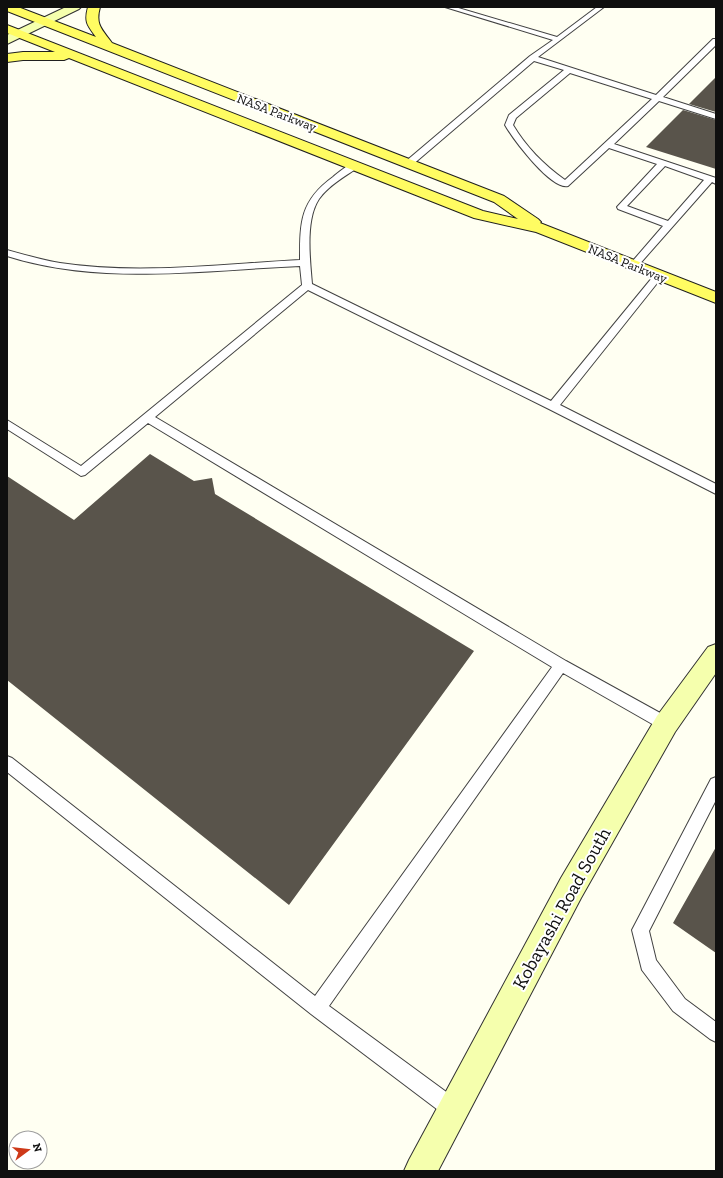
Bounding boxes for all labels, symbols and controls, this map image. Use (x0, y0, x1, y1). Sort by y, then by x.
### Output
street label: NASA Parkway (235, 90, 319, 135)
street label: NASA Parkway (586, 241, 670, 286)
street label: Kobayashi Road South (507, 823, 616, 993)
north arrow (8, 1130, 48, 1170)
text: N (30, 1142, 45, 1154)

